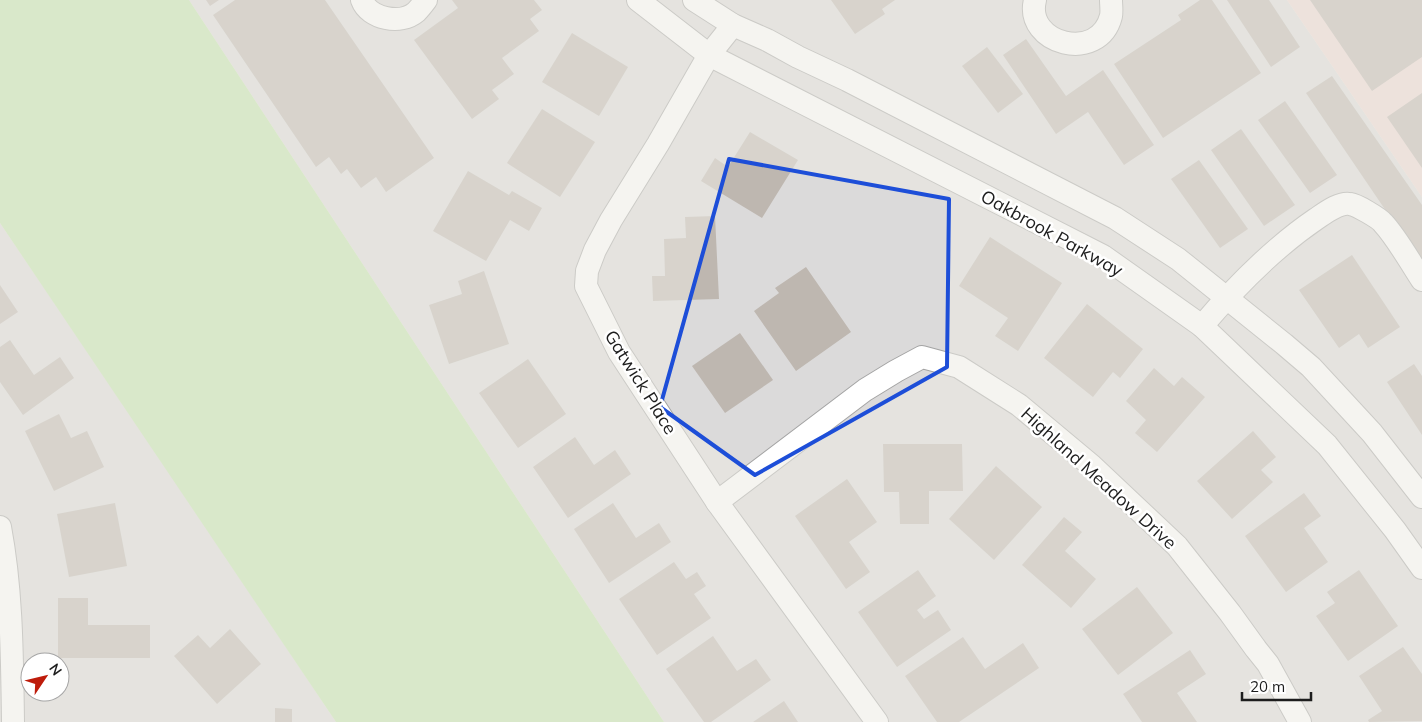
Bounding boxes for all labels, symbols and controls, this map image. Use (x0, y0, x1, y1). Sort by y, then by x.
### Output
street label: Oakbrook Parkway (977, 184, 1128, 282)
street label: Gatwick Place (600, 326, 682, 438)
street label: Highland Meadow Drive (1016, 402, 1182, 554)
north arrow (20, 652, 70, 702)
text: N (45, 660, 66, 679)
scale bar (1242, 670, 1311, 702)
text: 20 m (1250, 677, 1285, 696)

